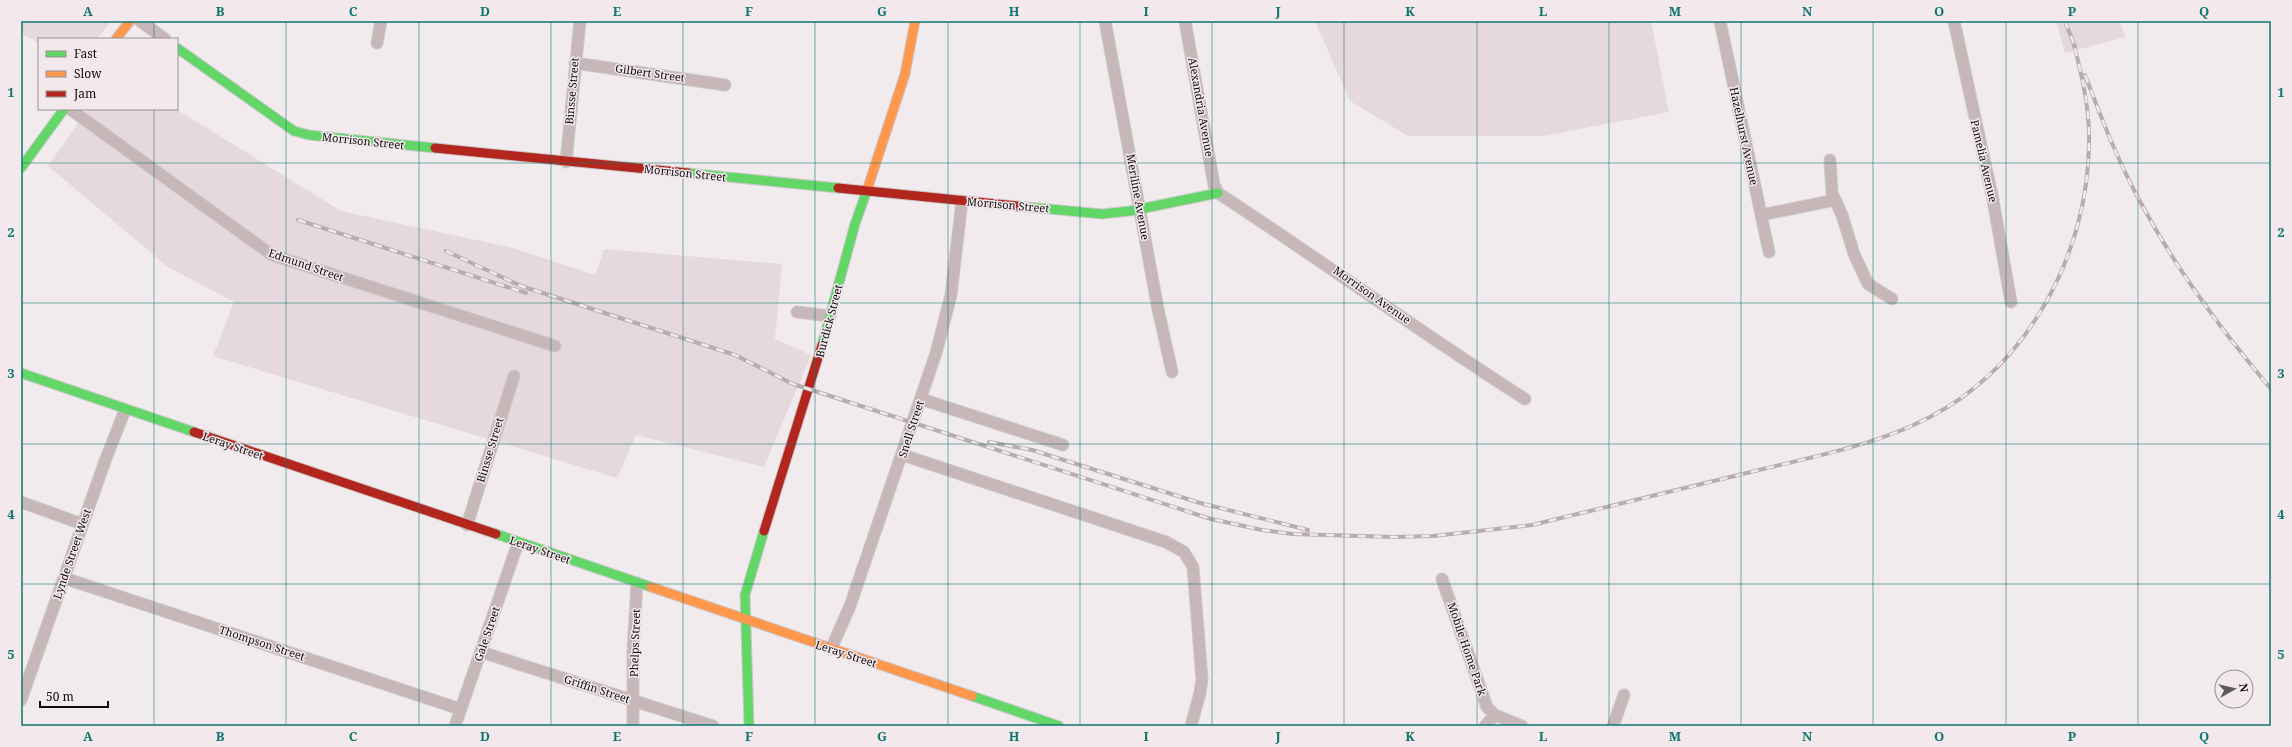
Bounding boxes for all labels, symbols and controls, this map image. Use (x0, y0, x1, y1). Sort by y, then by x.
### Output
text: A (83, 2, 93, 20)
text: B (216, 2, 225, 20)
text: C (349, 2, 358, 20)
text: D (480, 2, 490, 20)
text: E (613, 2, 622, 20)
text: F (745, 2, 753, 20)
text: G (877, 2, 887, 20)
text: H (1009, 2, 1020, 20)
text: I (1143, 2, 1149, 20)
text: J (1274, 2, 1281, 20)
text: K (1405, 2, 1415, 20)
text: L (1539, 2, 1548, 20)
text: M (1669, 2, 1682, 20)
text: N (1802, 2, 1813, 20)
text: O (1934, 2, 1944, 20)
text: P (2068, 2, 2077, 20)
text: Q (2199, 2, 2209, 20)
legend (38, 38, 178, 110)
text: Fast (74, 45, 97, 62)
street label: Alexandria Avenue (1185, 56, 1218, 158)
street label: Binsse Street (561, 57, 582, 125)
street label: Gilbert Street (614, 60, 686, 85)
text: Slow (74, 65, 102, 82)
text: 1 (7, 83, 15, 101)
text: 1 (2277, 83, 2285, 101)
text: Jam (73, 85, 96, 102)
street label: Hazelhurst Avenue (1727, 85, 1762, 186)
street label: Pamelia Avenue (1968, 118, 2001, 204)
street label: Morrison Street (321, 129, 405, 152)
street label: Meriline Avenue (1124, 153, 1153, 241)
street label: Morrison Street (643, 161, 727, 184)
street label: Morrison Street (966, 193, 1050, 216)
text: 2 (7, 223, 15, 241)
text: 2 (2277, 223, 2285, 241)
street label: Edmund Street (267, 245, 346, 284)
street label: Morrison Avenue (1331, 262, 1414, 327)
street label: Burdick Street (812, 283, 846, 359)
text: 3 (7, 364, 15, 382)
text: 3 (2277, 364, 2285, 382)
street label: Snell Street (894, 398, 927, 459)
street label: Binsse Street (473, 415, 507, 484)
street label: Leray Street (201, 428, 266, 463)
text: 4 (7, 505, 15, 523)
text: 4 (2277, 505, 2285, 523)
street label: Lynde Street West (49, 507, 94, 601)
street label: Leray Street (508, 532, 573, 567)
street label: Mobile Home Park (1444, 600, 1491, 698)
street label: Gale Street (470, 604, 503, 663)
street label: Phelps Street (626, 609, 643, 677)
street label: Thompson Street (217, 622, 307, 663)
street label: Leray Street (814, 637, 879, 670)
text: 5 (7, 645, 15, 663)
text: 5 (2277, 645, 2285, 663)
north arrow (2214, 669, 2254, 709)
street label: Griffin Street (562, 671, 632, 706)
text: N (2236, 682, 2252, 693)
scale bar (40, 683, 108, 709)
text: 50 m (46, 688, 74, 705)
text: A (83, 727, 93, 745)
text: B (216, 727, 225, 745)
text: C (349, 727, 358, 745)
text: D (480, 727, 490, 745)
text: E (613, 727, 622, 745)
text: F (745, 727, 753, 745)
text: G (877, 727, 887, 745)
text: H (1009, 727, 1020, 745)
text: I (1143, 727, 1149, 745)
text: J (1274, 727, 1281, 745)
text: K (1405, 727, 1415, 745)
text: L (1539, 727, 1548, 745)
text: M (1669, 727, 1682, 745)
text: N (1802, 727, 1813, 745)
text: O (1934, 727, 1944, 745)
text: P (2068, 727, 2077, 745)
text: Q (2199, 727, 2209, 745)

